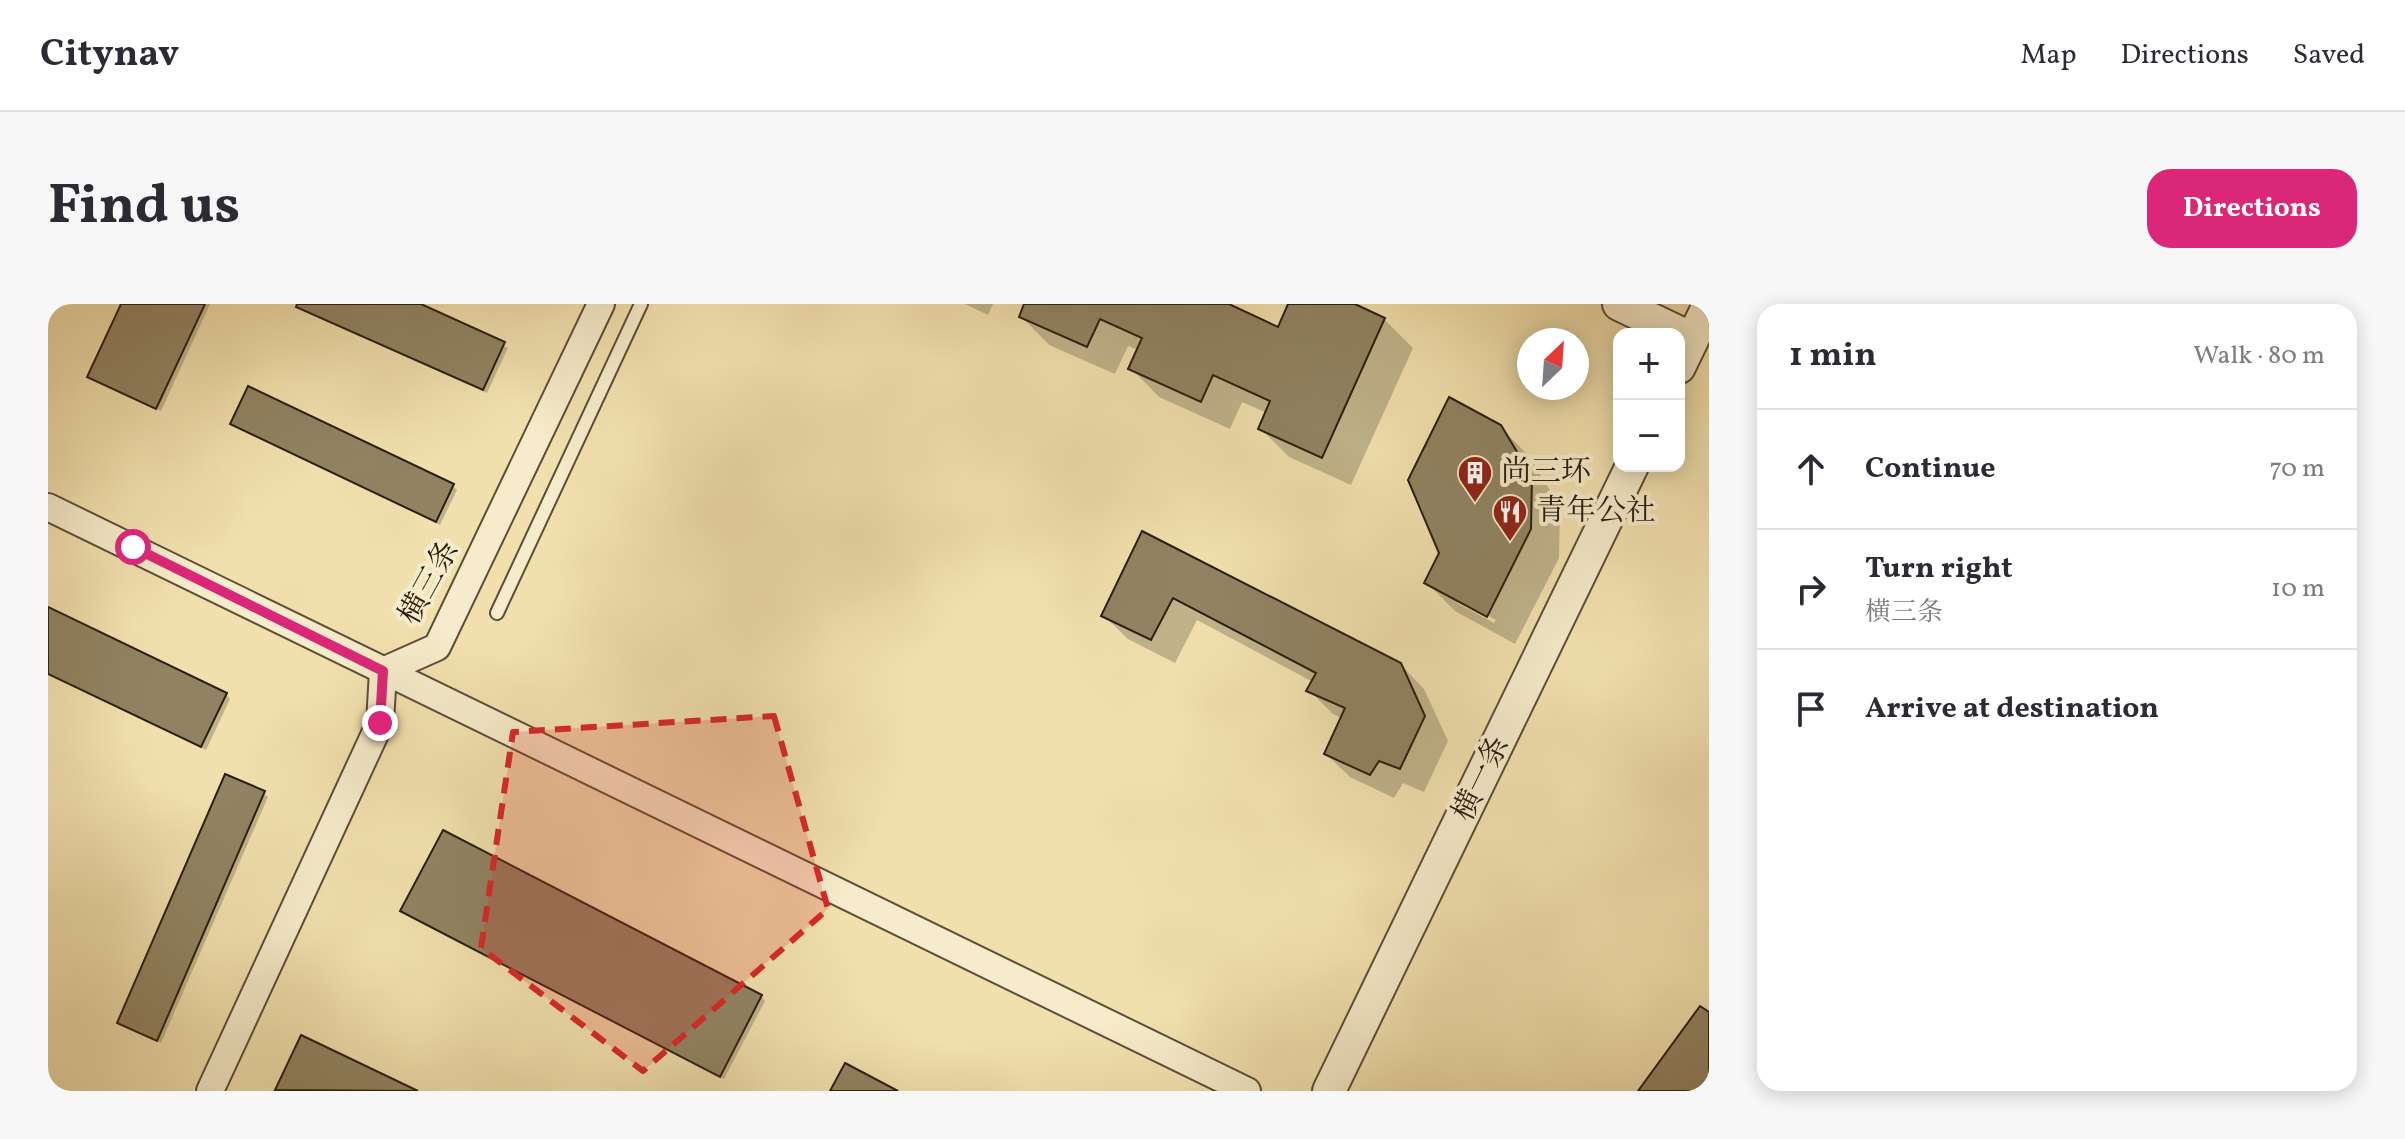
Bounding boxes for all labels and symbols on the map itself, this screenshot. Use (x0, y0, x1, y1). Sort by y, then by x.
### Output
north arrow (1517, 328, 1589, 400)
place label: 尚三环 (1501, 452, 1591, 494)
building icon: 尚三环 (1456, 454, 1494, 504)
place label: 青年公社 (1536, 491, 1656, 533)
restaurant icon: 青年公社 (1491, 493, 1529, 543)
route start (115, 529, 151, 565)
street label: 横三条 (390, 533, 470, 633)
route end (362, 705, 398, 741)
street label: 横一条 (1443, 729, 1521, 829)

